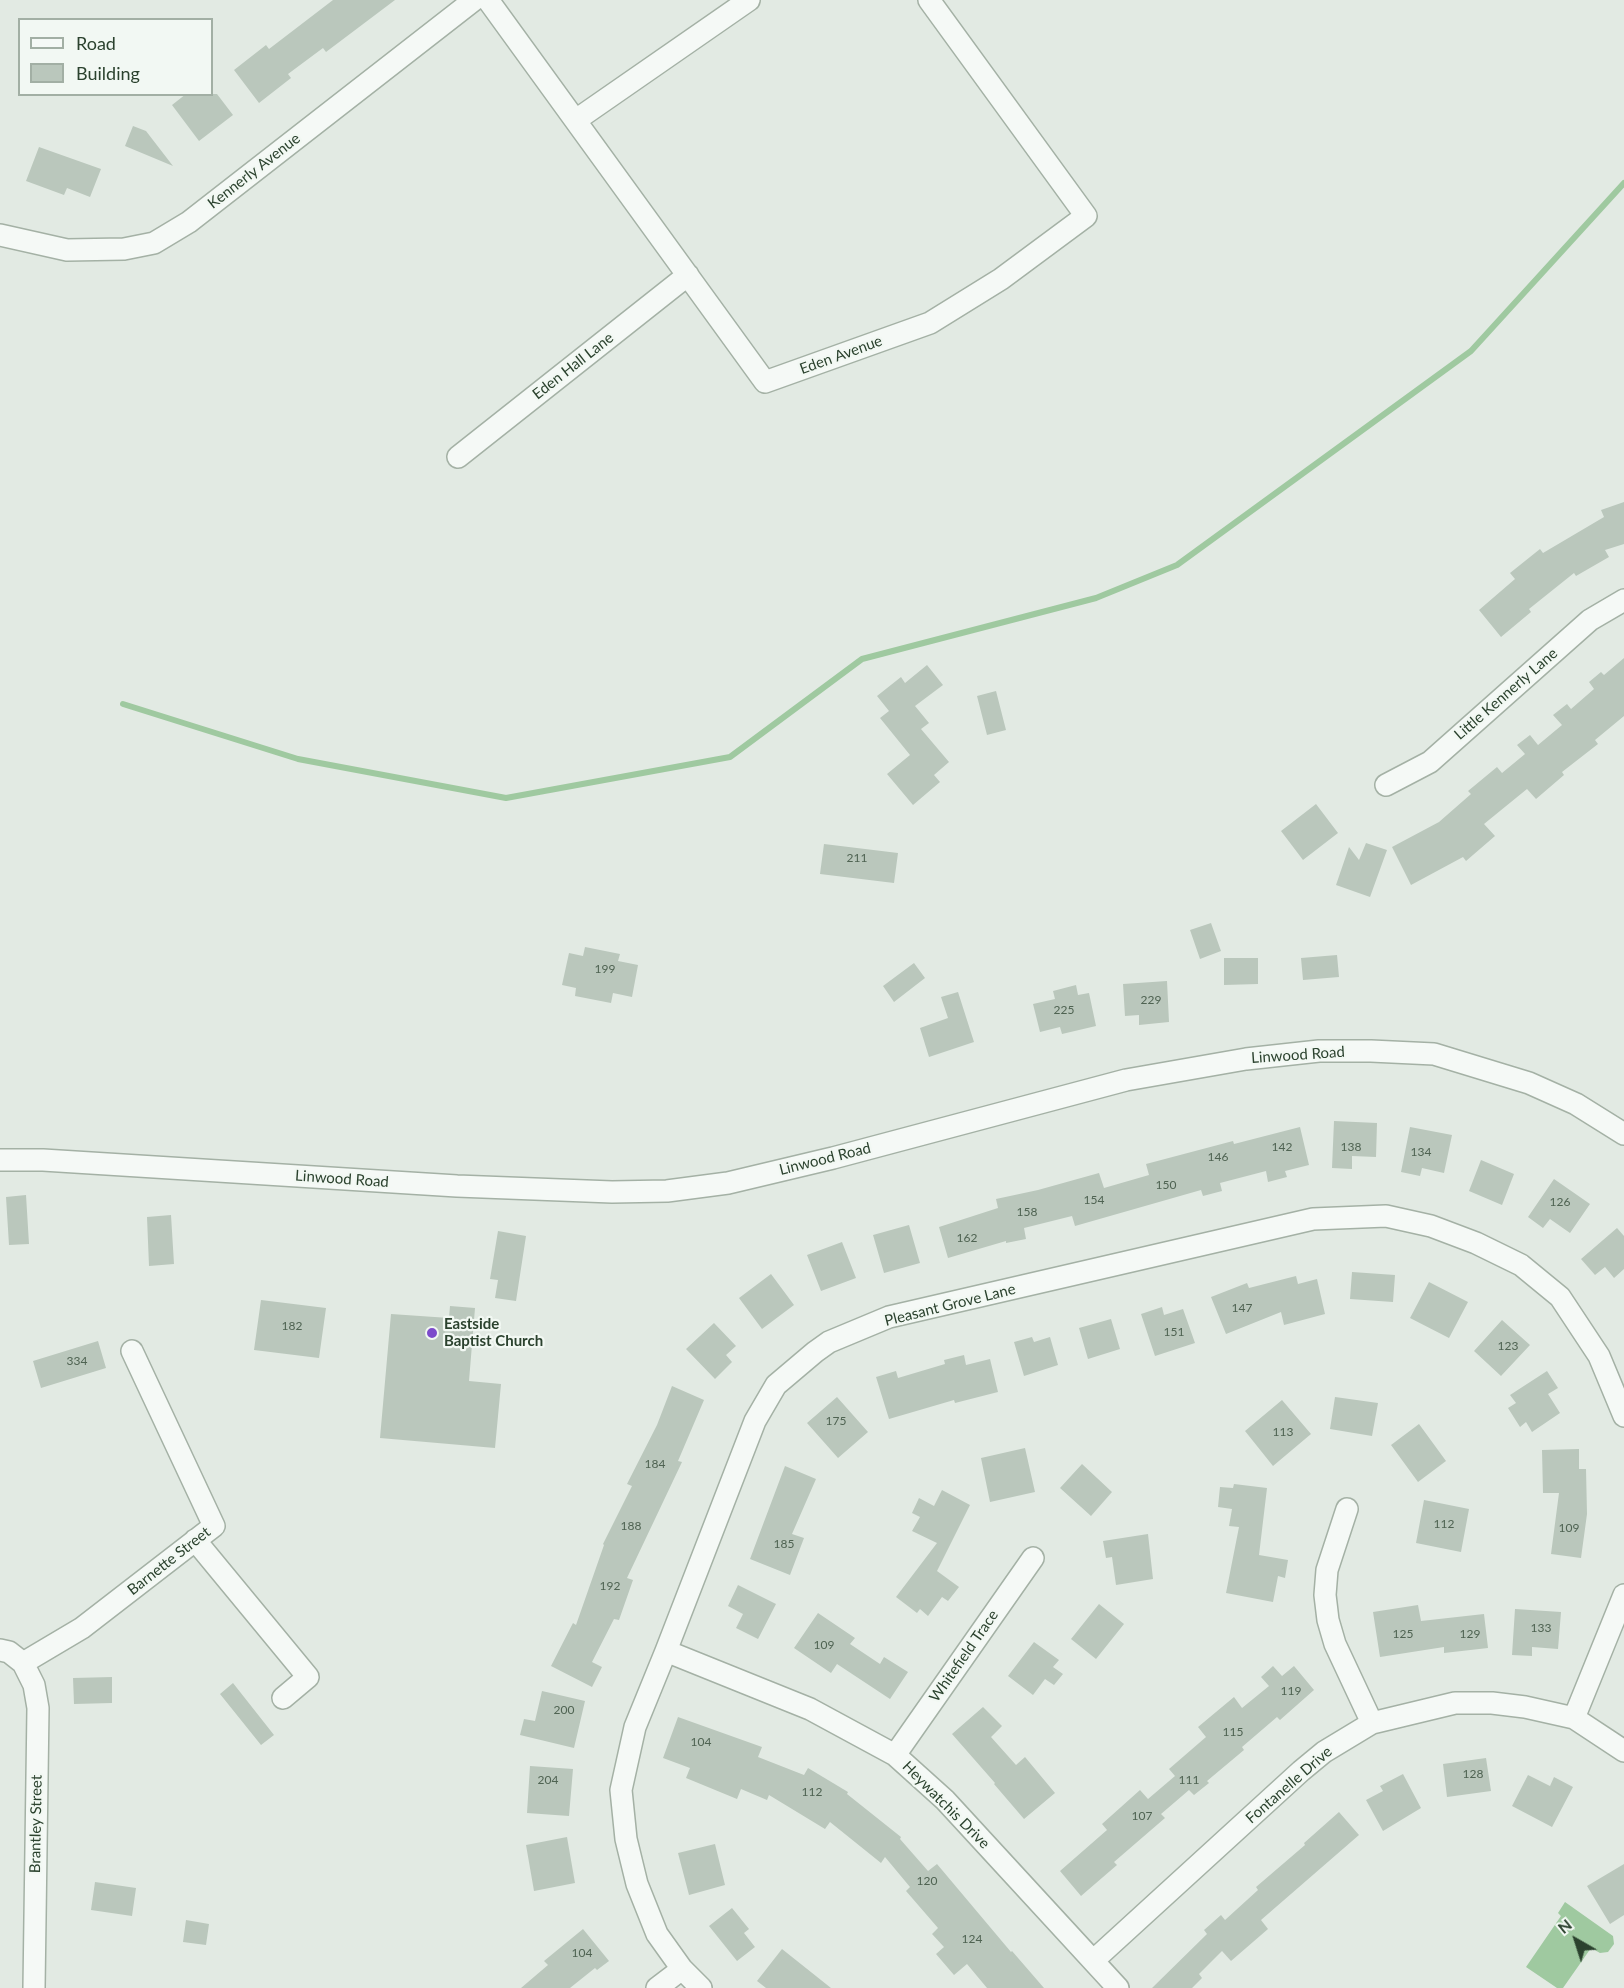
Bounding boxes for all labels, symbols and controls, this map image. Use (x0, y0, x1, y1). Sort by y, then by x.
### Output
legend (18, 18, 213, 96)
text: Road (76, 32, 116, 54)
text: Building (76, 62, 140, 84)
street label: Kennerly Avenue (204, 129, 304, 213)
street label: Eden Hall Lane (529, 329, 617, 403)
street label: Eden Avenue (797, 332, 885, 378)
street label: Little Kennerly Lane (1451, 644, 1561, 744)
house number: 211 (847, 851, 867, 865)
house number: 199 (595, 962, 615, 976)
house number: 229 (1141, 993, 1161, 1007)
house number: 225 (1054, 1003, 1074, 1017)
street label: Linwood Road (1251, 1043, 1345, 1067)
street label: Linwood Road (777, 1139, 873, 1179)
house number: 142 (1272, 1140, 1292, 1154)
house number: 138 (1341, 1140, 1361, 1154)
house number: 134 (1411, 1145, 1431, 1159)
house number: 146 (1208, 1150, 1228, 1164)
street label: Linwood Road (295, 1167, 389, 1191)
house number: 150 (1156, 1178, 1176, 1192)
house number: 154 (1084, 1193, 1104, 1207)
house number: 126 (1550, 1195, 1570, 1209)
house number: 158 (1017, 1205, 1037, 1219)
house number: 162 (957, 1231, 977, 1245)
street label: Pleasant Grove Lane (883, 1280, 1017, 1330)
house number: 147 (1232, 1301, 1252, 1315)
place label: Eastside Baptist Church (444, 1315, 543, 1350)
house number: 182 (282, 1319, 302, 1333)
house number: 151 (1164, 1325, 1184, 1339)
marker: Eastside Baptist Church (425, 1326, 439, 1340)
house number: 123 (1498, 1339, 1518, 1353)
house number: 334 (67, 1354, 87, 1368)
house number: 175 (826, 1414, 846, 1428)
house number: 113 (1273, 1425, 1293, 1439)
house number: 184 (645, 1457, 665, 1471)
house number: 112 (1434, 1517, 1454, 1531)
house number: 188 (621, 1519, 641, 1533)
house number: 109 (1559, 1521, 1579, 1535)
street label: Barnette Street (124, 1523, 214, 1599)
house number: 185 (774, 1537, 794, 1551)
house number: 192 (600, 1579, 620, 1593)
street label: Whitefield Trace (926, 1607, 1002, 1705)
house number: 133 (1531, 1621, 1551, 1635)
house number: 125 (1393, 1627, 1413, 1641)
house number: 129 (1460, 1627, 1480, 1641)
house number: 109 (814, 1638, 834, 1652)
house number: 119 (1281, 1684, 1301, 1698)
house number: 200 (554, 1703, 574, 1717)
house number: 115 (1223, 1725, 1243, 1739)
house number: 104 (691, 1735, 711, 1749)
street label: Fontanelle Drive (1242, 1743, 1336, 1827)
street label: Heywatchis Drive (899, 1758, 993, 1852)
house number: 128 (1463, 1767, 1483, 1781)
house number: 204 (538, 1773, 558, 1787)
house number: 111 (1179, 1773, 1199, 1787)
street label: Brantley Street (26, 1775, 46, 1873)
house number: 112 (802, 1785, 822, 1799)
house number: 107 (1132, 1809, 1152, 1823)
house number: 120 (917, 1874, 937, 1888)
north arrow (1546, 1910, 1606, 1970)
text: N (1554, 1914, 1575, 1937)
house number: 124 (962, 1932, 982, 1946)
house number: 104 (572, 1946, 592, 1960)

